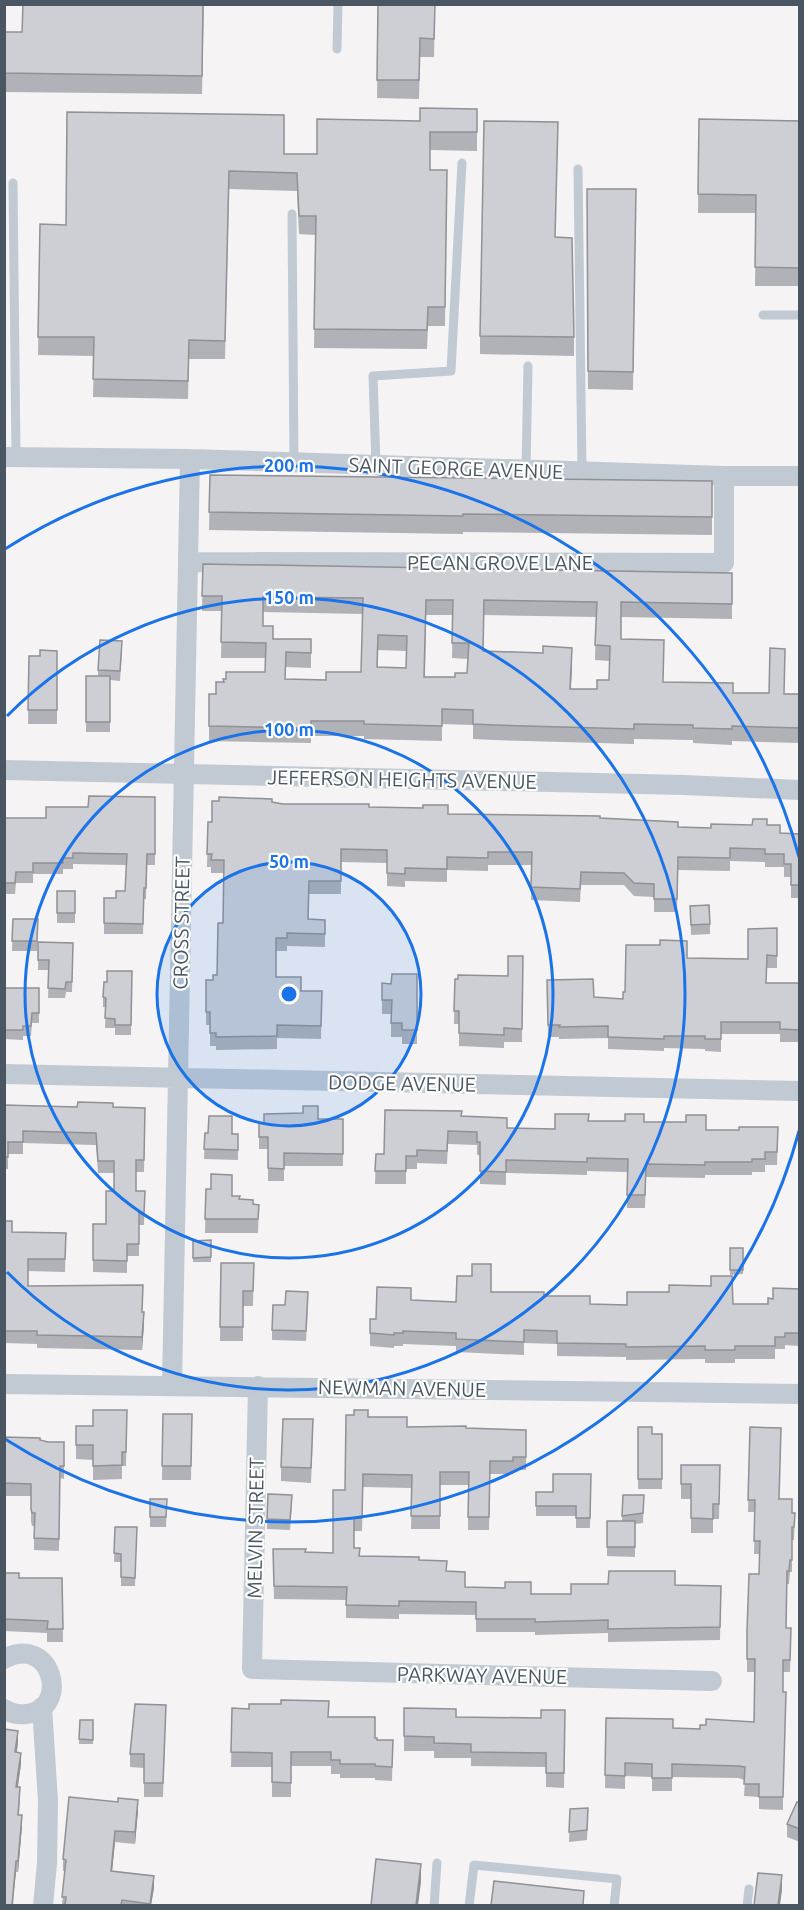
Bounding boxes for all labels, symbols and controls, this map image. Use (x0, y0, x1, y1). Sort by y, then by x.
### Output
street label: SAINT GEORGE AVENUE (348, 453, 564, 483)
text: 200 m (264, 455, 314, 475)
street label: PECAN GROVE LANE (407, 551, 593, 574)
text: 150 m (264, 587, 314, 607)
text: 100 m (264, 719, 314, 739)
street label: JEFFERSON HEIGHTS AVENUE (267, 765, 537, 793)
text: 50 m (269, 851, 309, 871)
street label: CROSS STREET (168, 856, 194, 990)
centre of rings (279, 984, 299, 1004)
street label: DODGE AVENUE (328, 1070, 476, 1096)
street label: NEWMAN AVENUE (318, 1375, 486, 1401)
street label: MELVIN STREET (242, 1457, 268, 1599)
street label: PARKWAY AVENUE (397, 1662, 567, 1688)

